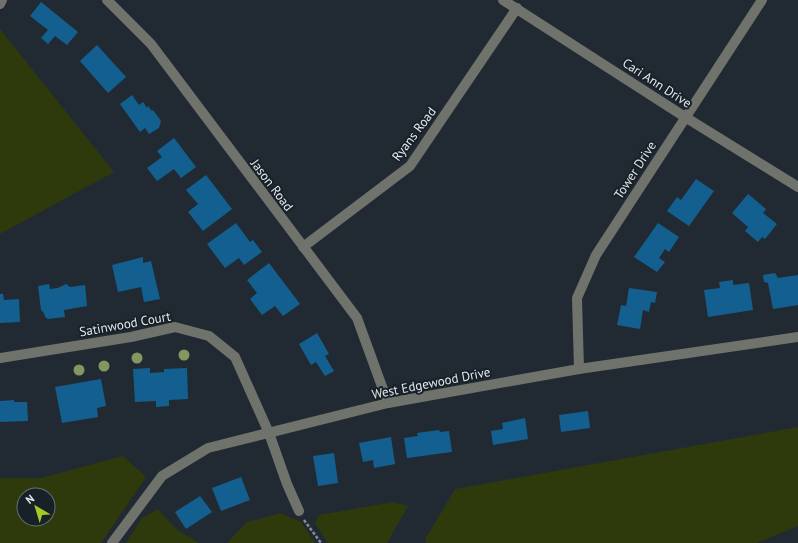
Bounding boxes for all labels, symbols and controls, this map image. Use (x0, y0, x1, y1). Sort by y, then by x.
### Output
street label: Cari Ann Drive (619, 54, 695, 112)
street label: Ryans Road (388, 104, 440, 164)
street label: Tower Drive (610, 138, 660, 202)
street label: Jason Road (246, 155, 297, 214)
street label: Satinwood Court (78, 308, 173, 340)
street label: West Edgewood Drive (370, 363, 492, 403)
north arrow (16, 487, 56, 527)
text: N (23, 491, 37, 507)

